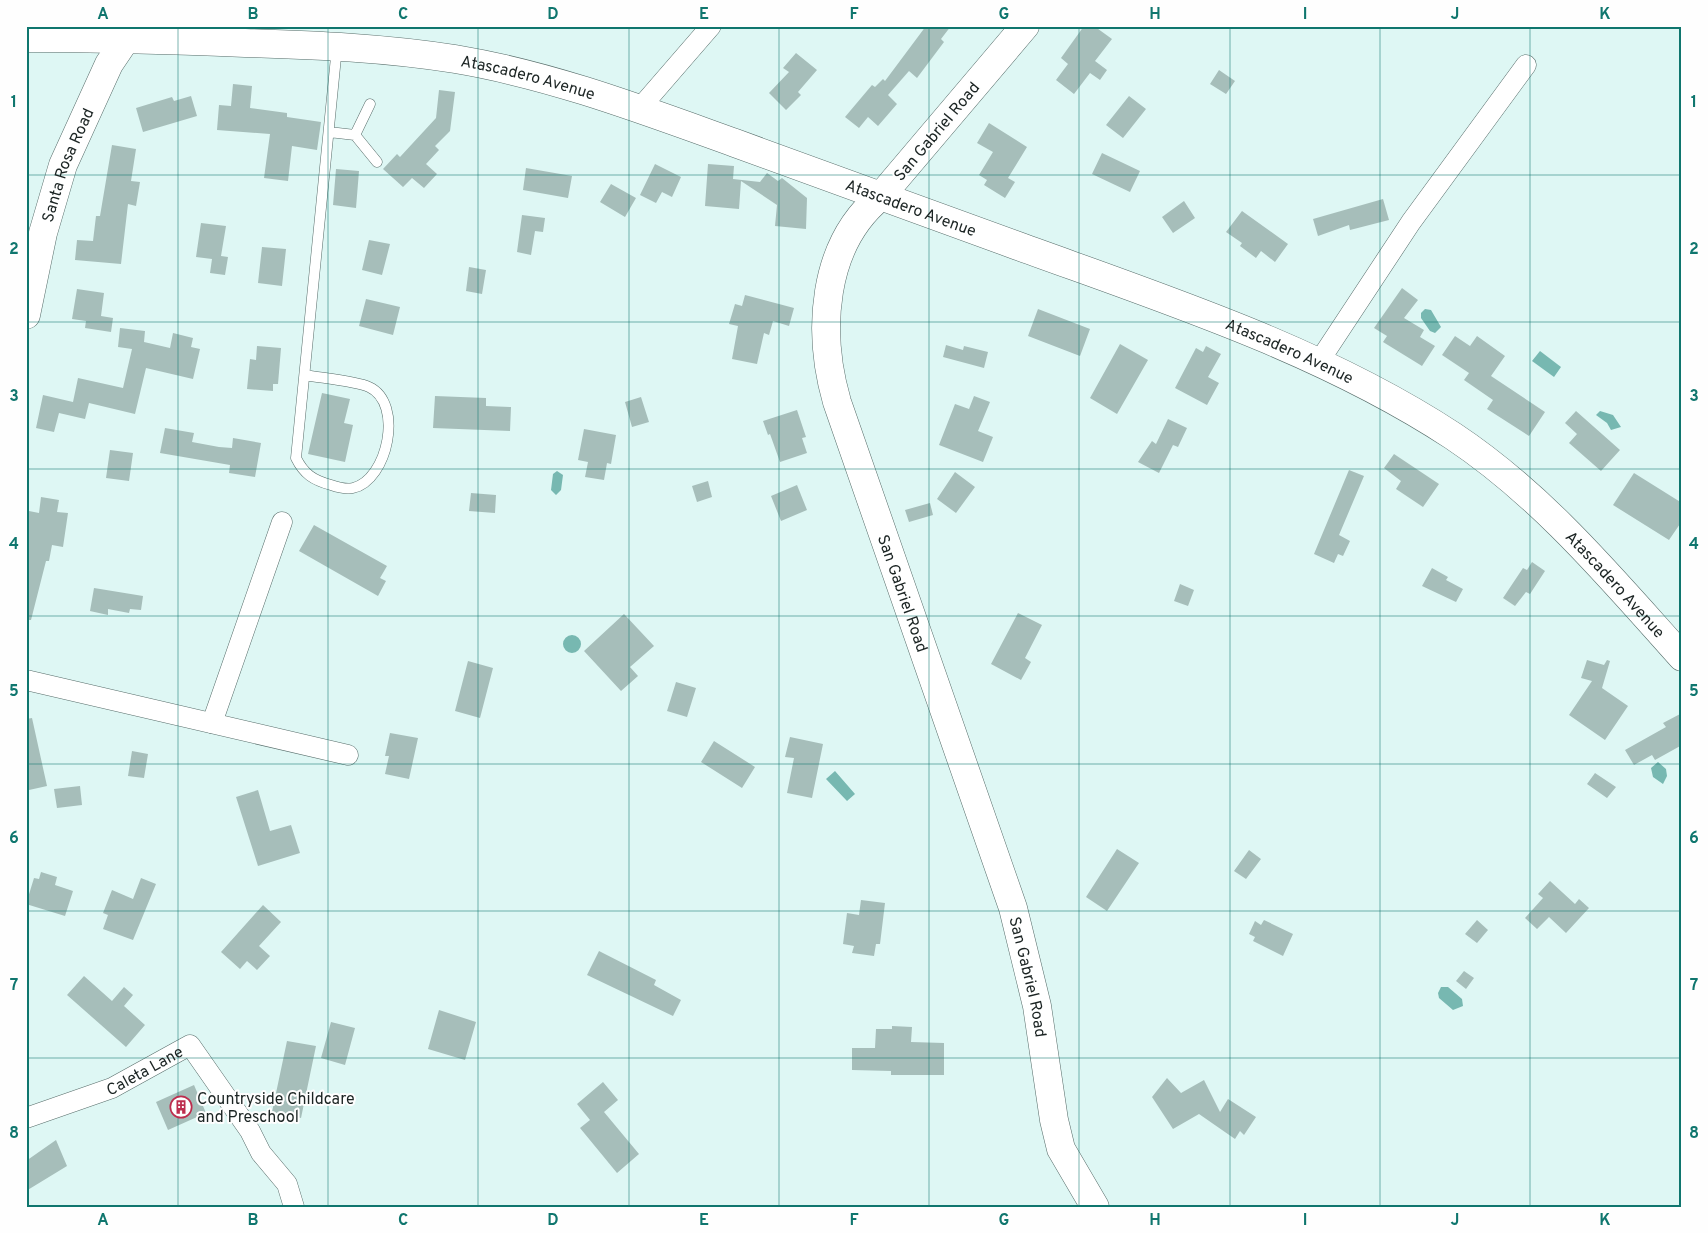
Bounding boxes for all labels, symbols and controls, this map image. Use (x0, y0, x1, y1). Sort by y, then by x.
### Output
text: A (97, 5, 109, 25)
text: B (247, 5, 259, 25)
text: C (398, 5, 408, 25)
text: D (547, 5, 559, 25)
text: E (699, 5, 709, 25)
text: F (849, 5, 859, 25)
text: G (999, 5, 1009, 25)
text: H (1149, 5, 1161, 25)
text: I (1303, 5, 1307, 25)
text: J (1451, 5, 1459, 25)
text: K (1599, 5, 1611, 25)
street label: Atascadero Avenue (459, 52, 597, 106)
street label: San Gabriel Road (890, 79, 985, 186)
text: 1 (11, 93, 17, 113)
text: 1 (1691, 93, 1697, 113)
street label: Santa Rosa Road (39, 106, 100, 225)
street label: Atascadero Avenue (842, 176, 979, 242)
text: 2 (9, 240, 19, 260)
text: 2 (1689, 240, 1699, 260)
street label: Atascadero Avenue (1222, 315, 1356, 389)
text: 3 (9, 387, 19, 407)
text: 3 (1689, 387, 1699, 407)
street label: Atascadero Avenue (1560, 528, 1668, 643)
street label: San Gabriel Road (872, 532, 931, 655)
text: 4 (9, 535, 19, 555)
text: 4 (1689, 535, 1699, 555)
text: 5 (9, 682, 19, 702)
text: 5 (1689, 682, 1699, 702)
text: 6 (9, 829, 19, 849)
text: 6 (1689, 829, 1699, 849)
street label: San Gabriel Road (1003, 915, 1050, 1039)
text: 7 (10, 976, 18, 996)
text: 7 (1690, 976, 1698, 996)
street label: Caleta Lane (104, 1043, 187, 1101)
place label: Countryside Childcare and Preschool (197, 1090, 355, 1128)
building icon: Countryside Childcare and Preschool (169, 1095, 193, 1119)
text: 8 (9, 1124, 19, 1144)
text: 8 (1689, 1124, 1699, 1144)
text: A (97, 1211, 109, 1231)
text: B (247, 1211, 259, 1231)
text: C (398, 1211, 408, 1231)
text: D (547, 1211, 559, 1231)
text: E (699, 1211, 709, 1231)
text: F (849, 1211, 859, 1231)
text: G (999, 1211, 1009, 1231)
text: H (1149, 1211, 1161, 1231)
text: I (1303, 1211, 1307, 1231)
text: J (1451, 1211, 1459, 1231)
text: K (1599, 1211, 1611, 1231)

